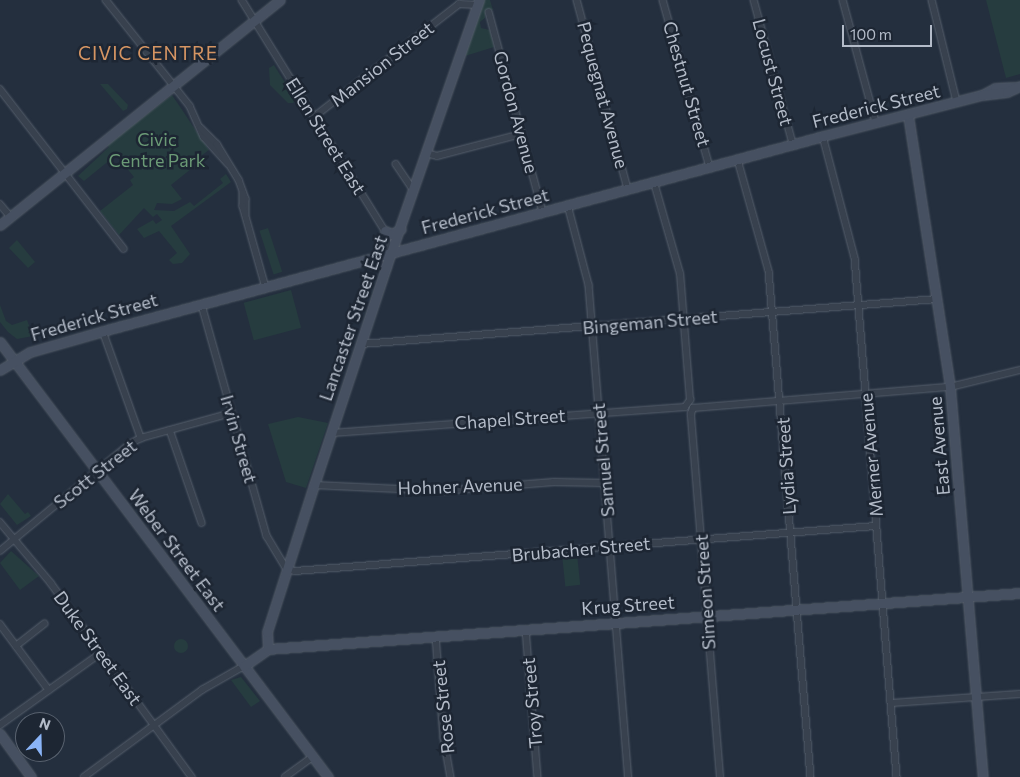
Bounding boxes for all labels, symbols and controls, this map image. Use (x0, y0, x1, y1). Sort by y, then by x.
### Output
scale bar (845, 15, 935, 47)
street label: Locust Street (748, 16, 798, 128)
street label: Mansion Street (326, 17, 438, 111)
street label: Pequegnat Avenue (573, 19, 633, 171)
street label: Chestnut Street (659, 19, 715, 149)
text: 100 m (850, 25, 892, 43)
district label: CIVIC CENTRE (76, 42, 220, 64)
street label: Gordon Avenue (489, 48, 543, 176)
street label: Ellen Street East (282, 74, 370, 198)
street label: Frederick Street (810, 80, 942, 132)
park label: Civic Centre Park (109, 129, 205, 172)
street label: Frederick Street (419, 184, 551, 238)
street label: Lancaster Street East (314, 232, 392, 404)
street label: Frederick Street (28, 289, 160, 345)
street label: Bingeman Street (582, 305, 718, 339)
street label: Irvin Street (216, 392, 262, 486)
street label: Merner Avenue (855, 392, 887, 518)
street label: East Avenue (924, 396, 954, 496)
street label: Samuel Street (587, 402, 619, 518)
street label: Chapel Street (454, 404, 566, 434)
street label: Lydia Street (772, 417, 800, 515)
street label: Scott Street (49, 435, 141, 513)
street label: Hohner Avenue (397, 473, 523, 499)
street label: Weber Street East (124, 485, 230, 615)
street label: Brubacher Street (511, 532, 651, 566)
street label: Simeon Street (690, 533, 720, 651)
street label: Duke Street East (49, 587, 147, 709)
street label: Krug Street (581, 591, 675, 619)
street label: Troy Street (517, 657, 547, 749)
street label: Rose Street (427, 659, 459, 755)
north arrow (15, 712, 65, 762)
text: N (37, 714, 53, 733)

